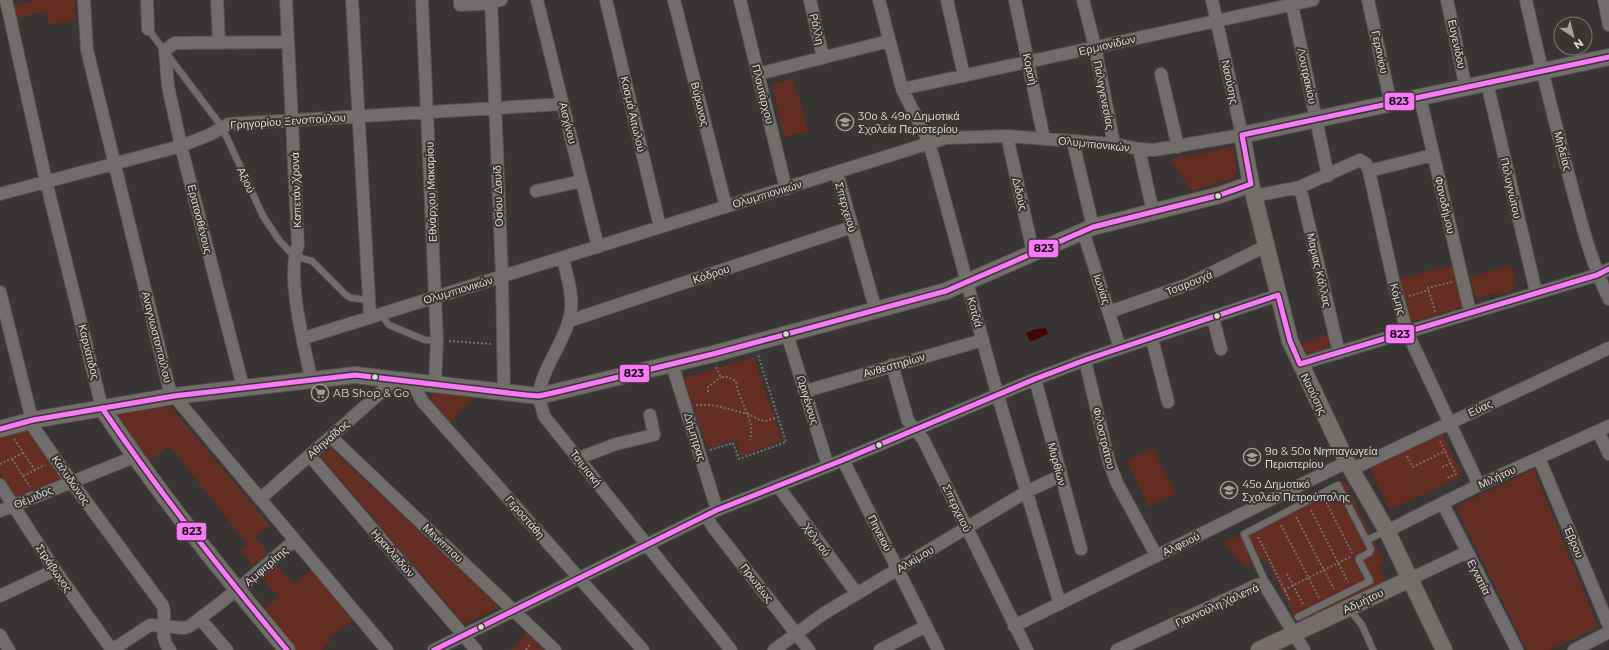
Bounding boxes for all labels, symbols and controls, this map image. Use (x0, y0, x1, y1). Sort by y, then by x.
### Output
street label: Ράλλη (807, 12, 827, 46)
north arrow (1553, 16, 1593, 56)
street label: Ευγενίδου (1445, 18, 1469, 70)
street label: Γερανίου (1369, 29, 1391, 75)
street label: Ερμιονίδων (1077, 32, 1137, 58)
text: N (1571, 36, 1586, 52)
street label: Λουτρακίου (1294, 47, 1320, 105)
street label: Κοραή (1020, 52, 1040, 86)
street label: Παλιγγενεσίας (1090, 59, 1118, 131)
street label: Ναούσης (1219, 59, 1241, 105)
street label: Πλουτάρχου (749, 63, 777, 125)
street label: Κοσμά Αιτωλού (617, 75, 649, 153)
street label: Βύρωνος (688, 80, 712, 128)
line badge: 823 (1384, 92, 1415, 111)
text: 823 (1389, 94, 1410, 108)
street label: Αισχίνου (556, 101, 580, 145)
place label: 30ο & 49ο Δημοτικά Σχολεία Περιστερίου (858, 109, 960, 136)
street label: Γρηγορίου Ξενοπούλου (230, 110, 346, 132)
school or university icon: 30ο & 49ο Δημοτικά Σχολεία Περιστερίου (835, 112, 855, 132)
street label: Μηδείας (1551, 130, 1575, 172)
street label: Ολυμπιονικών (1058, 133, 1131, 155)
street label: Εθνάρχου Μακαρίου (422, 142, 440, 242)
street label: Καπετάν Χρονά (288, 151, 304, 228)
street label: Πολυγνώτου (1497, 156, 1525, 220)
street label: Αξιού (234, 165, 258, 195)
street label: Οσίου Δαυίδ (490, 165, 506, 227)
street label: Φανοδήμου (1432, 175, 1458, 235)
street label: Διδούς (1009, 176, 1031, 212)
street label: Ολυμπιονικών (731, 177, 804, 211)
street label: Σπερχειού (832, 180, 860, 234)
street label: Ερατοσθένους (185, 183, 215, 255)
unlabelled marker (1213, 191, 1223, 201)
street label: Μαριας Κάλλας (1304, 231, 1334, 309)
line badge: 823 (1028, 239, 1059, 258)
text: 823 (1034, 241, 1055, 255)
street label: Κόδρου (691, 261, 731, 287)
street label: Τσαρουχά (1164, 267, 1215, 299)
street label: Ιωνίας (1091, 272, 1113, 306)
street label: Ολυμπιονικών (422, 273, 495, 307)
street label: Κόμης (1387, 282, 1409, 316)
street label: Αναγνωστοπούλου (139, 290, 175, 384)
street label: Κοτζιά (964, 295, 986, 329)
unlabelled marker (1212, 311, 1222, 321)
street label: Καρυάτιδος (75, 323, 103, 381)
line badge: 823 (1385, 324, 1415, 344)
text: 823 (1390, 327, 1411, 341)
unlabelled marker (781, 329, 791, 339)
street label: Ανθεστηρίων (861, 349, 927, 381)
line badge: 823 (619, 364, 650, 383)
text: 823 (624, 366, 645, 380)
street label: Ναούσης (1298, 371, 1330, 417)
unlabelled marker (370, 372, 380, 382)
street label: Ωριγένους (794, 373, 822, 427)
supermarket icon: AB Shop & Go (310, 383, 330, 403)
place label: AB Shop & Go (333, 386, 409, 400)
street label: Εύας (1466, 396, 1494, 420)
street label: Φιλοστράτου (1090, 406, 1118, 470)
street label: Δήμητρας (681, 411, 709, 463)
street label: Αθηναΐδος (304, 417, 352, 461)
unlabelled marker (874, 440, 884, 450)
street label: Μυρθίων (1045, 441, 1070, 488)
place label: 9ο & 50ο Νηπιαγωγεία Περιστερίου (1265, 444, 1378, 471)
street label: Τσιμισκή (567, 447, 605, 489)
school or university icon: 9ο & 50ο Νηπιαγωγεία Περιστερίου (1242, 447, 1262, 467)
street label: Καλυδώνος (49, 453, 93, 507)
street label: Μιλήτου (1476, 462, 1518, 492)
place label: 45ο Δημοτικό Σχολείο Πετρούπολης (1242, 477, 1350, 504)
school or university icon: 45ο Δημοτικό Σχολείο Πετρούπολης (1219, 480, 1239, 500)
street label: Σπερχειού (939, 482, 975, 534)
street label: Θέμιδος (11, 483, 55, 511)
street label: Γεροστάθη (502, 492, 548, 542)
street label: Πηνειού (865, 512, 895, 554)
street label: Χελμού (799, 519, 833, 559)
street label: Μενίππου (420, 521, 466, 565)
line badge: 823 (176, 522, 207, 541)
street label: Έβρου (1561, 523, 1587, 560)
text: 823 (182, 524, 203, 538)
street label: Ηρακλειδών (368, 526, 418, 580)
street label: Αλφειού (1160, 529, 1202, 559)
street label: Στράβωνος (33, 541, 75, 595)
street label: Αλκίμου (894, 542, 936, 576)
street label: Αμφιτρίτης (241, 543, 291, 589)
street label: Εγνατία (1464, 557, 1494, 598)
street label: Πρωτέως (737, 561, 777, 605)
street label: Γιαννούλη Χαλεπά (1173, 580, 1262, 630)
street label: Αδμήτου (1340, 585, 1386, 617)
unlabelled marker (476, 622, 486, 632)

